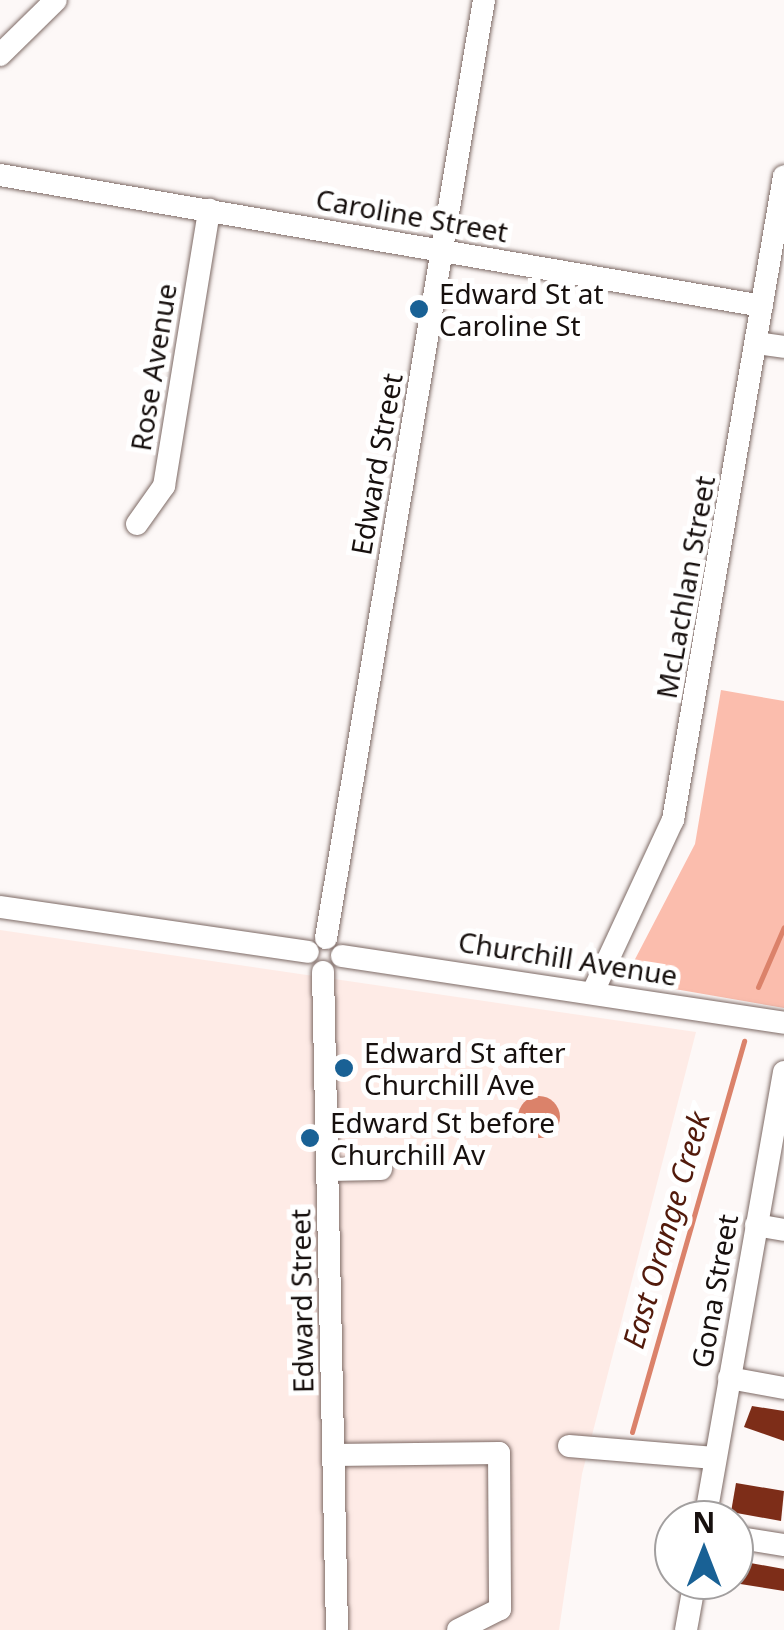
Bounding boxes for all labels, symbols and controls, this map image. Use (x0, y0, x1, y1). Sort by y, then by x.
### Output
street label: Caroline Street (313, 182, 511, 248)
place label: Edward St at Caroline St (439, 276, 604, 342)
street label: Rose Avenue (123, 281, 183, 453)
marker: Edward St at Caroline St (408, 298, 430, 320)
street label: Edward Street (343, 370, 409, 558)
street label: McLachlan Street (649, 473, 721, 701)
street label: Churchill Avenue (456, 924, 680, 992)
place label: Edward St after Churchill Ave (364, 1035, 566, 1101)
marker: Edward St after Churchill Ave (333, 1057, 355, 1079)
place label: Edward St before Churchill Av (330, 1105, 555, 1171)
water label: East Orange Creek (615, 1108, 717, 1352)
marker: Edward St before Churchill Av (299, 1127, 321, 1149)
street label: Edward Street (283, 1209, 319, 1393)
street label: Gona Street (684, 1211, 744, 1371)
north arrow (654, 1500, 754, 1600)
text: N (693, 1503, 715, 1541)

